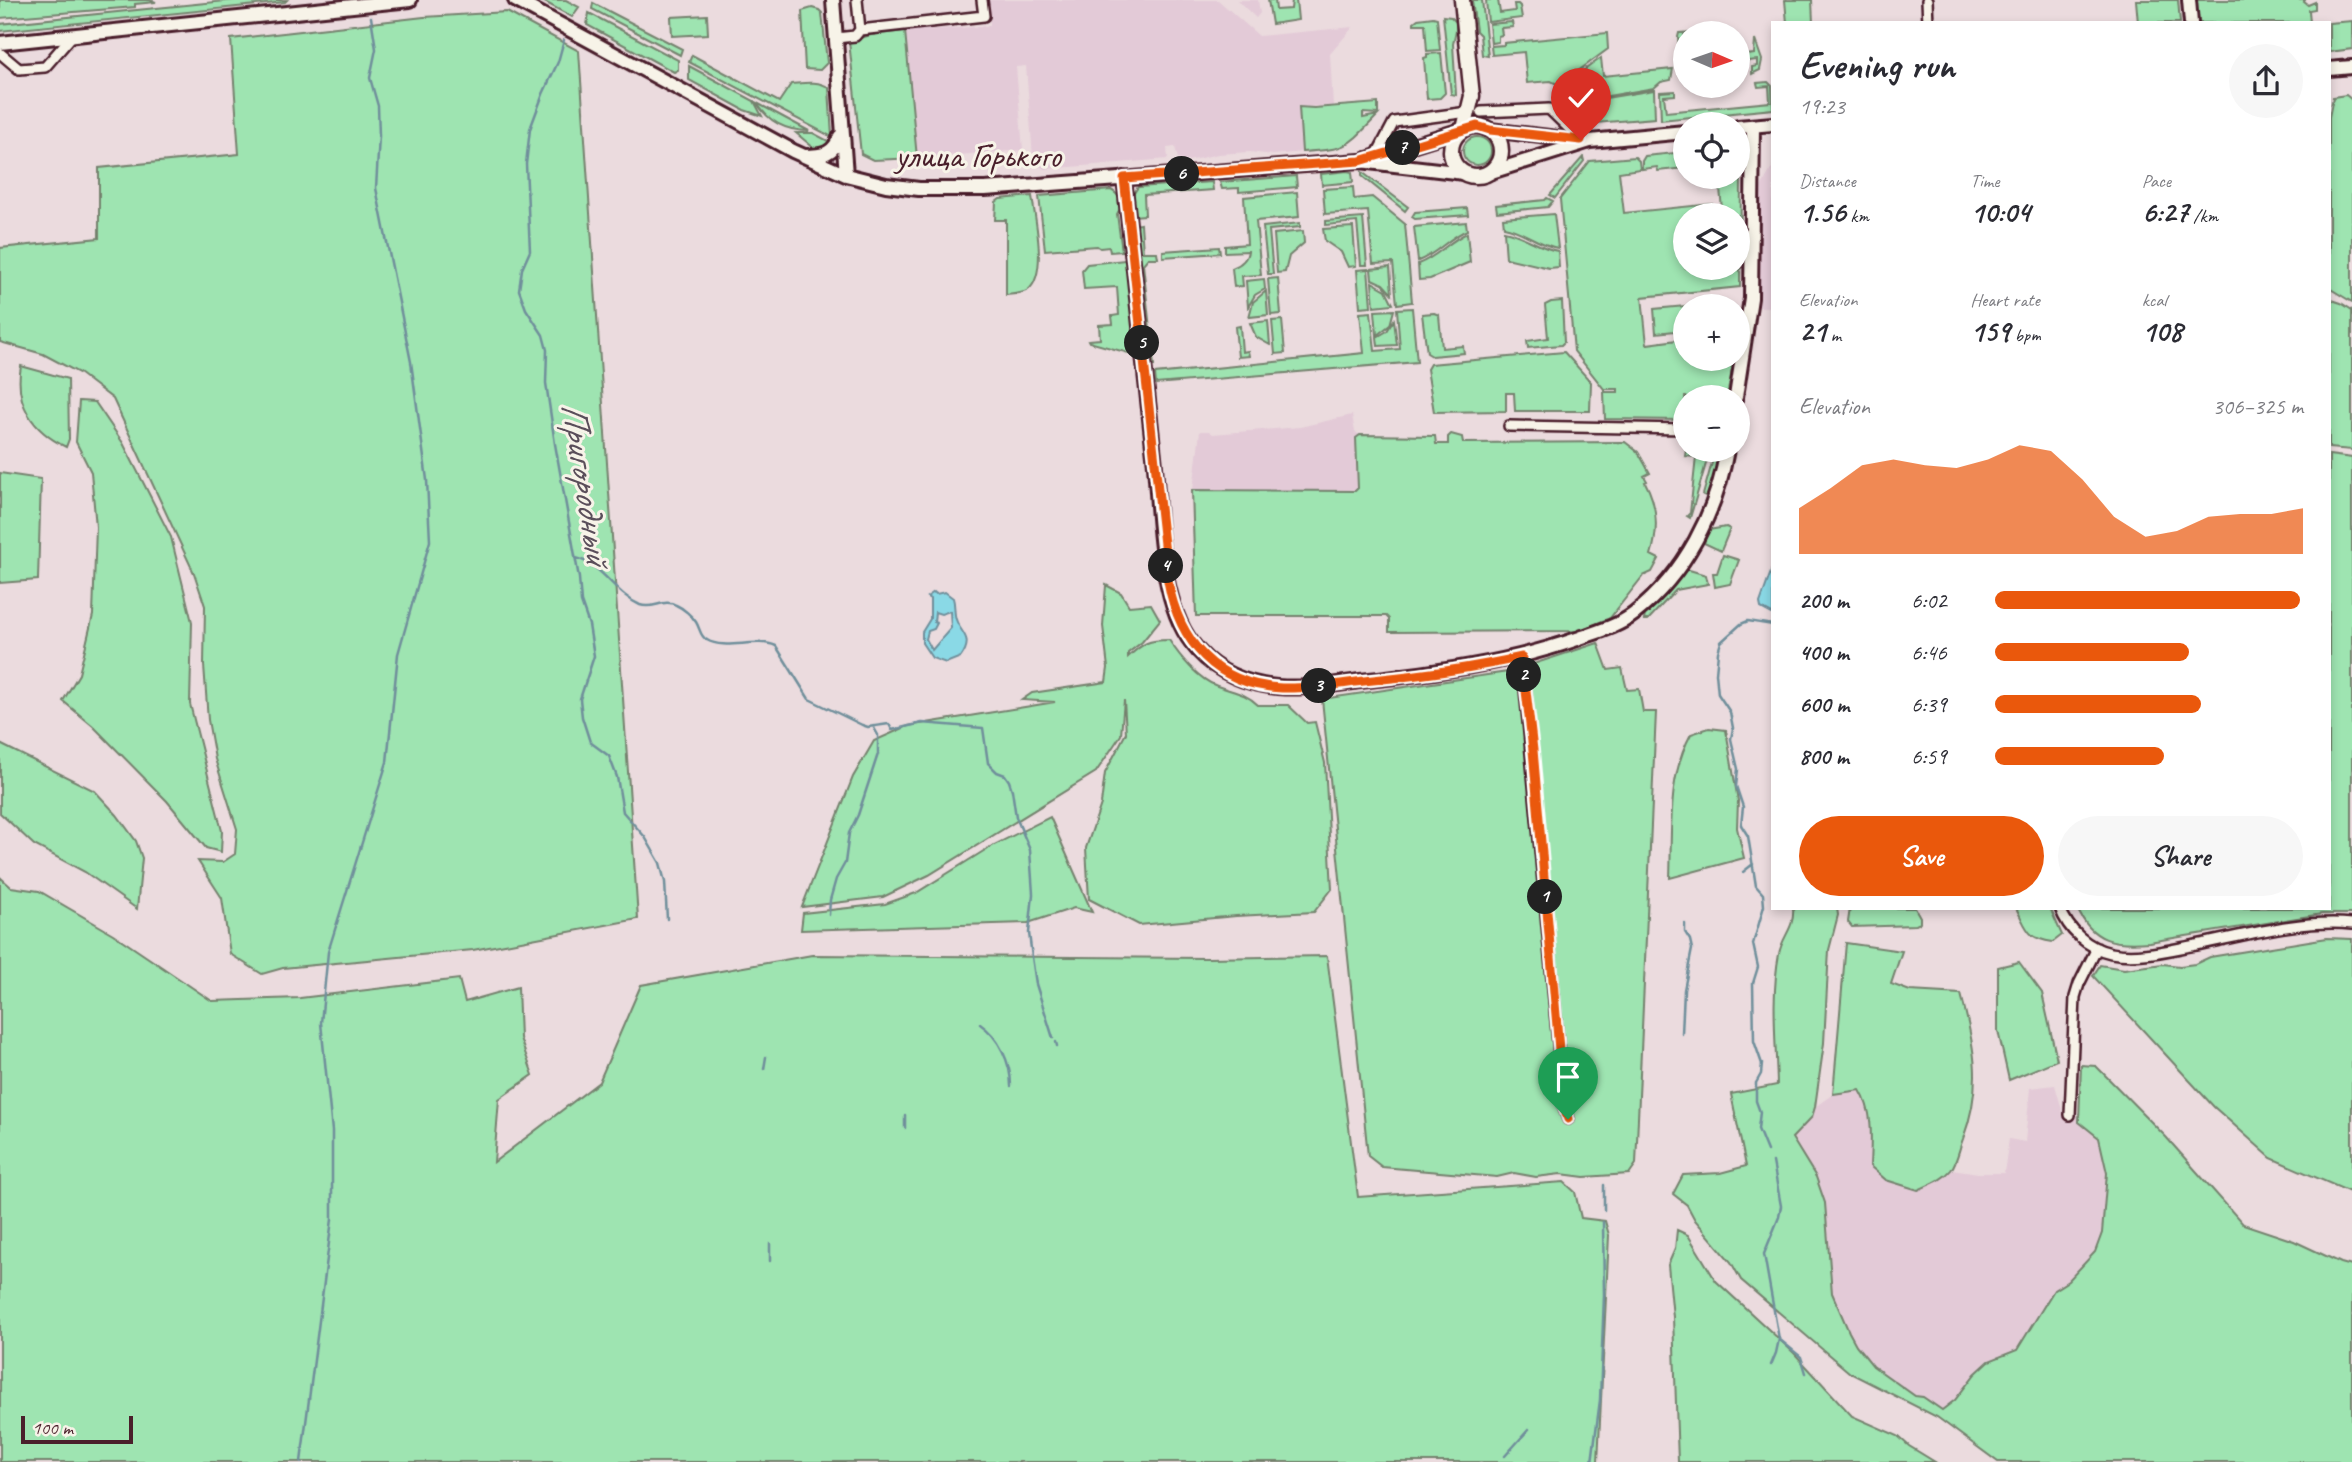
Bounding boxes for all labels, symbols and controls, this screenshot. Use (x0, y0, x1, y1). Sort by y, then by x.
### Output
north arrow (1673, 21, 1750, 98)
map controls (1673, 21, 1750, 462)
text: Evening run (1799, 42, 1955, 89)
button: share (2229, 44, 2303, 118)
pin (1551, 68, 1611, 140)
icon: check (1562, 79, 1600, 117)
text: 19:23 (1799, 92, 1845, 121)
button: locate (1673, 112, 1750, 189)
pin: 7 (1386, 130, 1420, 166)
street label: улица Горького (893, 133, 1063, 178)
text: 7 (1398, 135, 1407, 159)
pin: 6 (1164, 156, 1200, 192)
text: 6 (1177, 161, 1186, 185)
text: Distance (1799, 169, 1856, 193)
text: Time (1970, 169, 1999, 193)
text: Pace (2142, 169, 2171, 193)
text: 1.56 (1799, 193, 1846, 231)
text: 10:04 (1970, 193, 2030, 231)
text: 6:27 (2142, 193, 2189, 231)
button: layers (1673, 203, 1750, 280)
text: km (1846, 204, 1869, 228)
text: /km (2189, 204, 2218, 228)
text: Elevation (1799, 288, 1857, 312)
text: Heart rate (1970, 288, 2040, 312)
text: kcal (2142, 288, 2167, 312)
button: + (1673, 294, 1750, 371)
text: 21 (1799, 312, 1826, 350)
text: 159 (1970, 312, 2010, 350)
text: 108 (2142, 312, 2182, 350)
text: m (1826, 323, 1841, 347)
text: bpm (2010, 323, 2041, 347)
pin: 5 (1124, 326, 1160, 360)
text: 5 (1137, 330, 1146, 354)
button: − (1673, 385, 1750, 462)
text: Elevation (1799, 392, 1870, 421)
text: 306–325 m (2212, 392, 2303, 421)
water label: Пригородный (551, 399, 624, 575)
pin: 4 (1148, 548, 1184, 584)
text: 4 (1161, 553, 1170, 577)
text: 200 m (1799, 586, 1849, 615)
text: 6:02 (1911, 586, 1947, 615)
text: 400 m (1799, 638, 1849, 667)
text: 6:46 (1911, 638, 1947, 667)
pin: 2 (1506, 658, 1542, 692)
text: 2 (1519, 662, 1528, 686)
pin: 3 (1302, 668, 1336, 704)
text: 3 (1314, 673, 1323, 697)
text: 600 m (1799, 690, 1849, 719)
text: 6:39 (1911, 690, 1947, 719)
text: 800 m (1799, 742, 1849, 771)
text: 6:59 (1911, 742, 1947, 771)
button: Save (1799, 816, 2044, 896)
button: Share (2058, 816, 2303, 896)
pin: 1 (1528, 880, 1562, 914)
text: 1 (1540, 884, 1549, 908)
pin (1538, 1047, 1598, 1119)
icon: arrive (1549, 1058, 1587, 1096)
scale bar (21, 1413, 133, 1445)
text: 100 m (32, 1416, 73, 1440)

